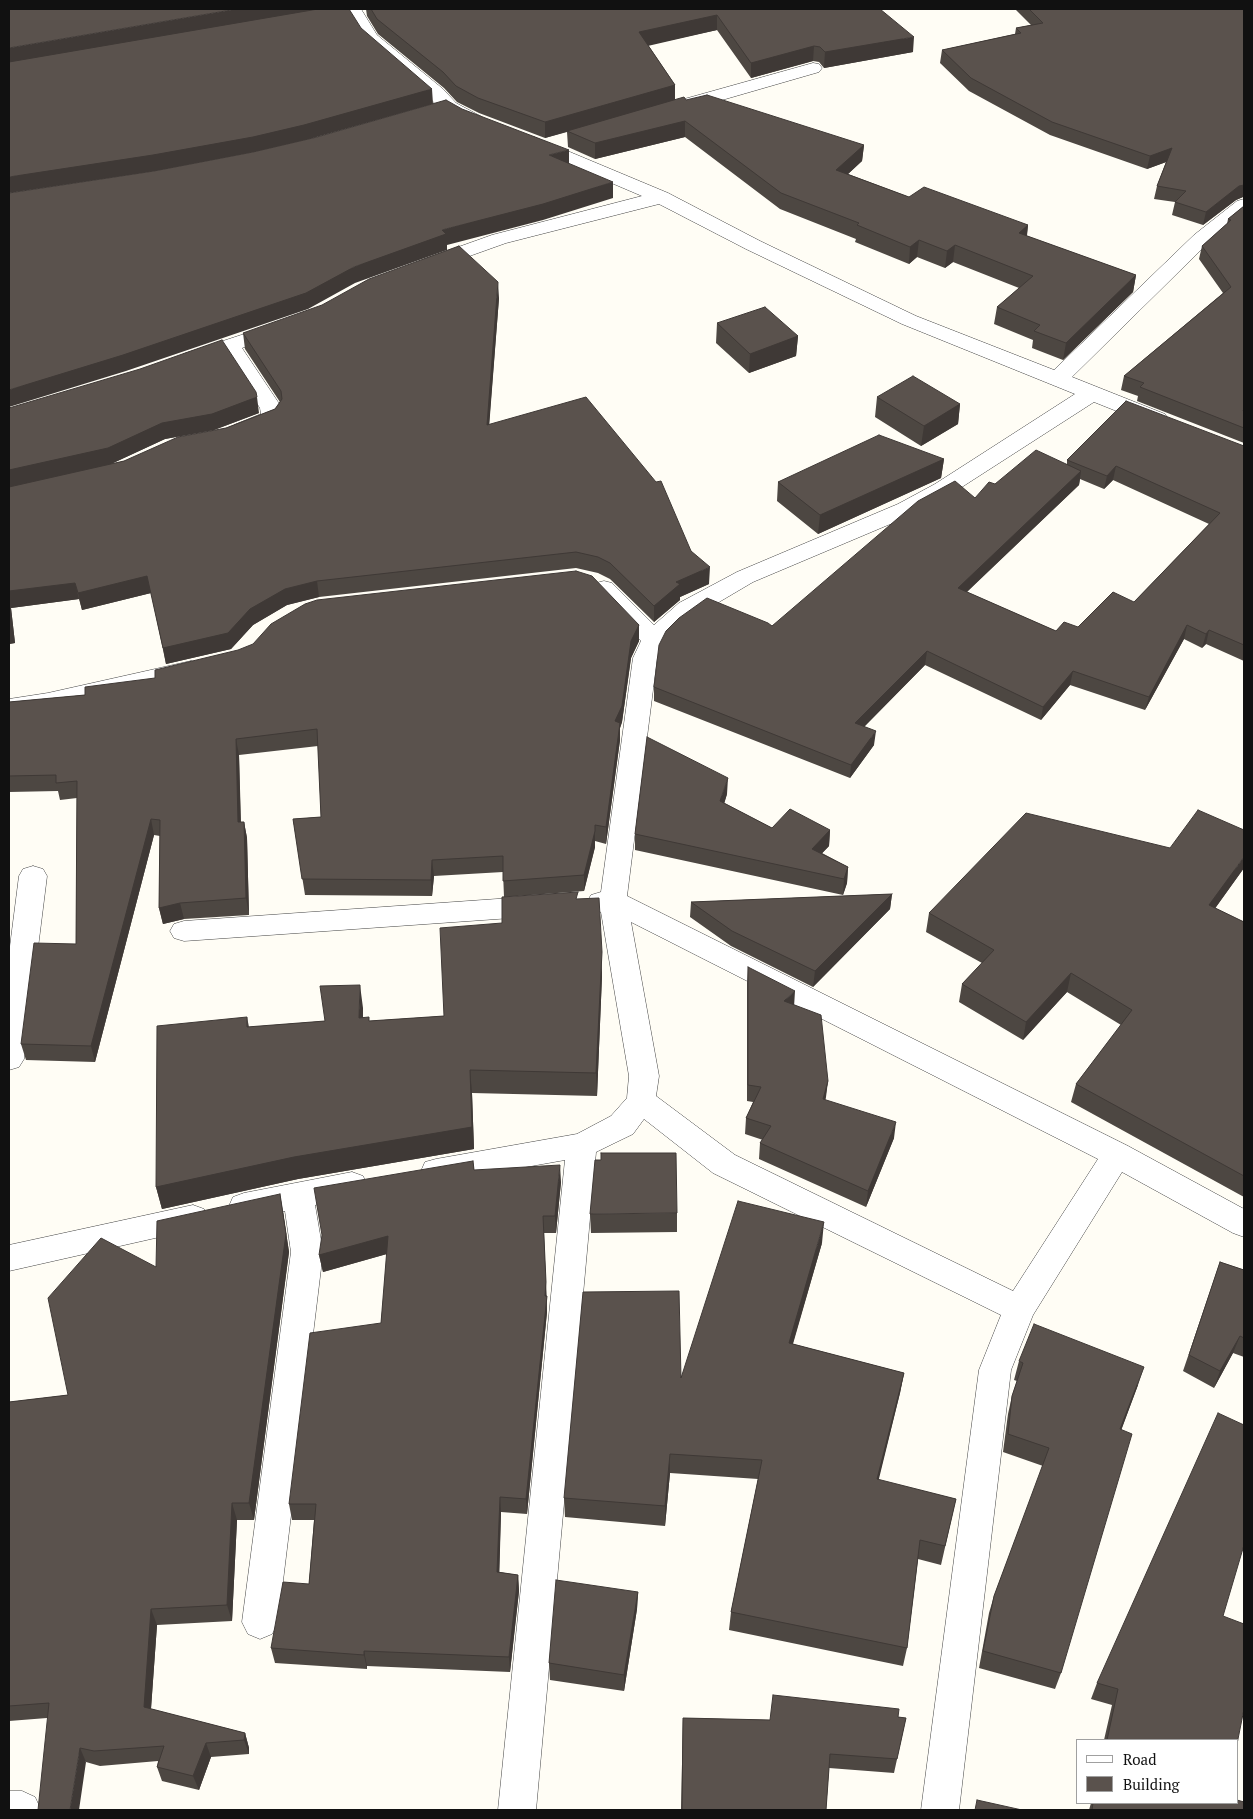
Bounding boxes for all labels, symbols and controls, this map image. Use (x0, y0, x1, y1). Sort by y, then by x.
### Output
legend (1076, 1739, 1238, 1804)
text: Road (1123, 1749, 1156, 1769)
text: Building (1123, 1774, 1180, 1794)

